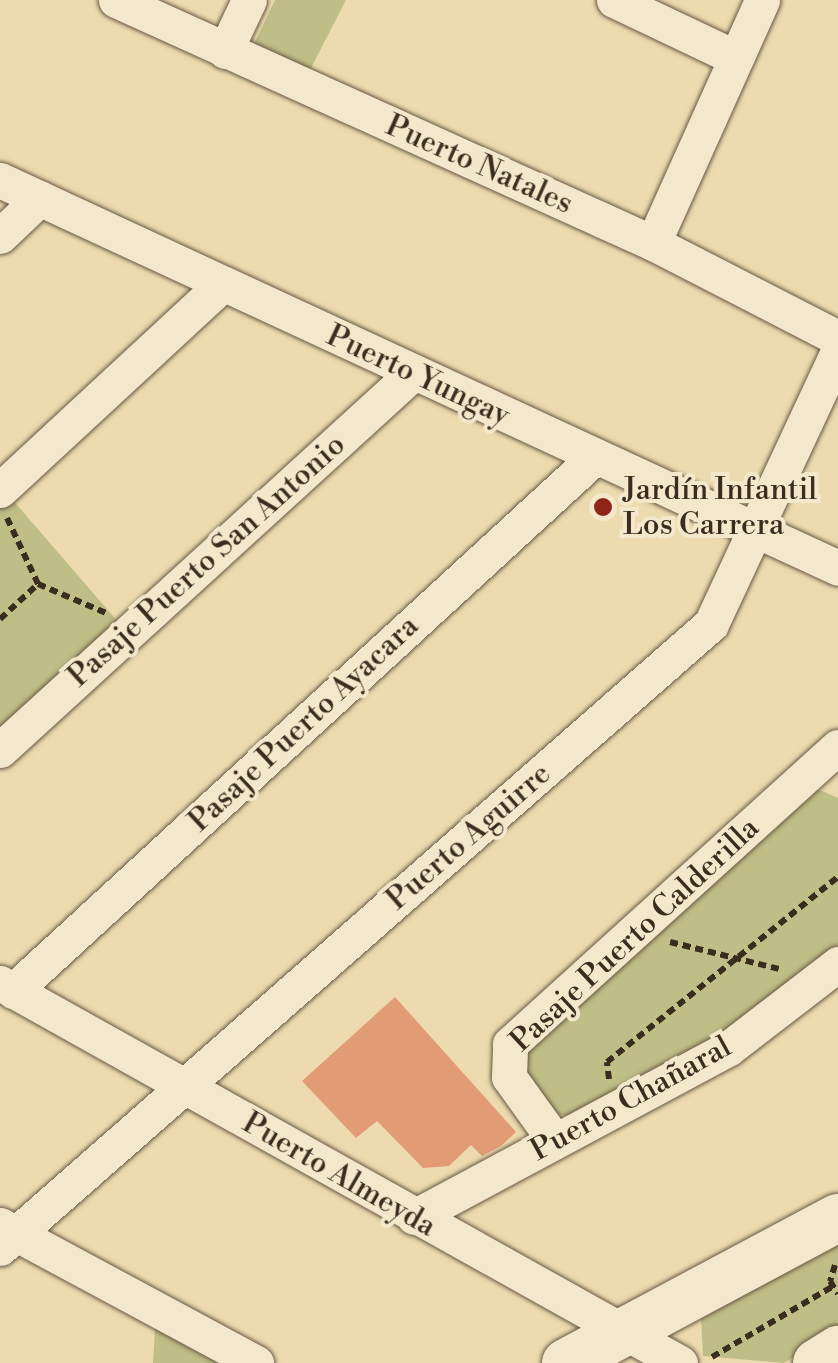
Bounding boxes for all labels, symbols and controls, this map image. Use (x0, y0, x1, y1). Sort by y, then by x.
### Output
street label: Puerto Natales (380, 108, 578, 222)
street label: Puerto Yungay (321, 318, 515, 434)
street label: Pasaje Puerto San Antonio (61, 427, 353, 695)
place label: Jardín Infantil Los Carrera (623, 472, 817, 542)
marker: Jardín Infantil Los Carrera (592, 496, 614, 518)
street label: Pasaje Puerto Ayacara (182, 608, 426, 840)
street label: Puerto Aguirre (380, 756, 558, 918)
street label: Pasaje Puerto Calderilla (503, 810, 767, 1060)
street label: Puerto Chañaral (524, 1029, 738, 1169)
street label: Puerto Almeyda (236, 1105, 442, 1245)

